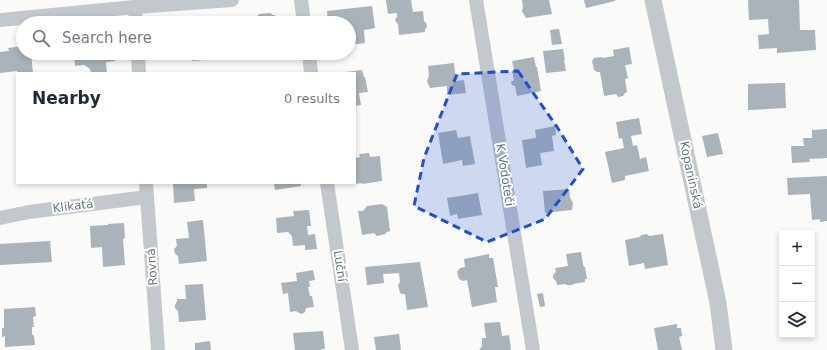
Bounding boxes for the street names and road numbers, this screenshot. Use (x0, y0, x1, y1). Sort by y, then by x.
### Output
street label: Kopaninská (677, 140, 705, 210)
street label: K Vodoteči (493, 143, 517, 207)
street label: Klikatá (52, 197, 94, 215)
street label: Rovná (144, 248, 160, 286)
street label: Luční (331, 249, 349, 283)

